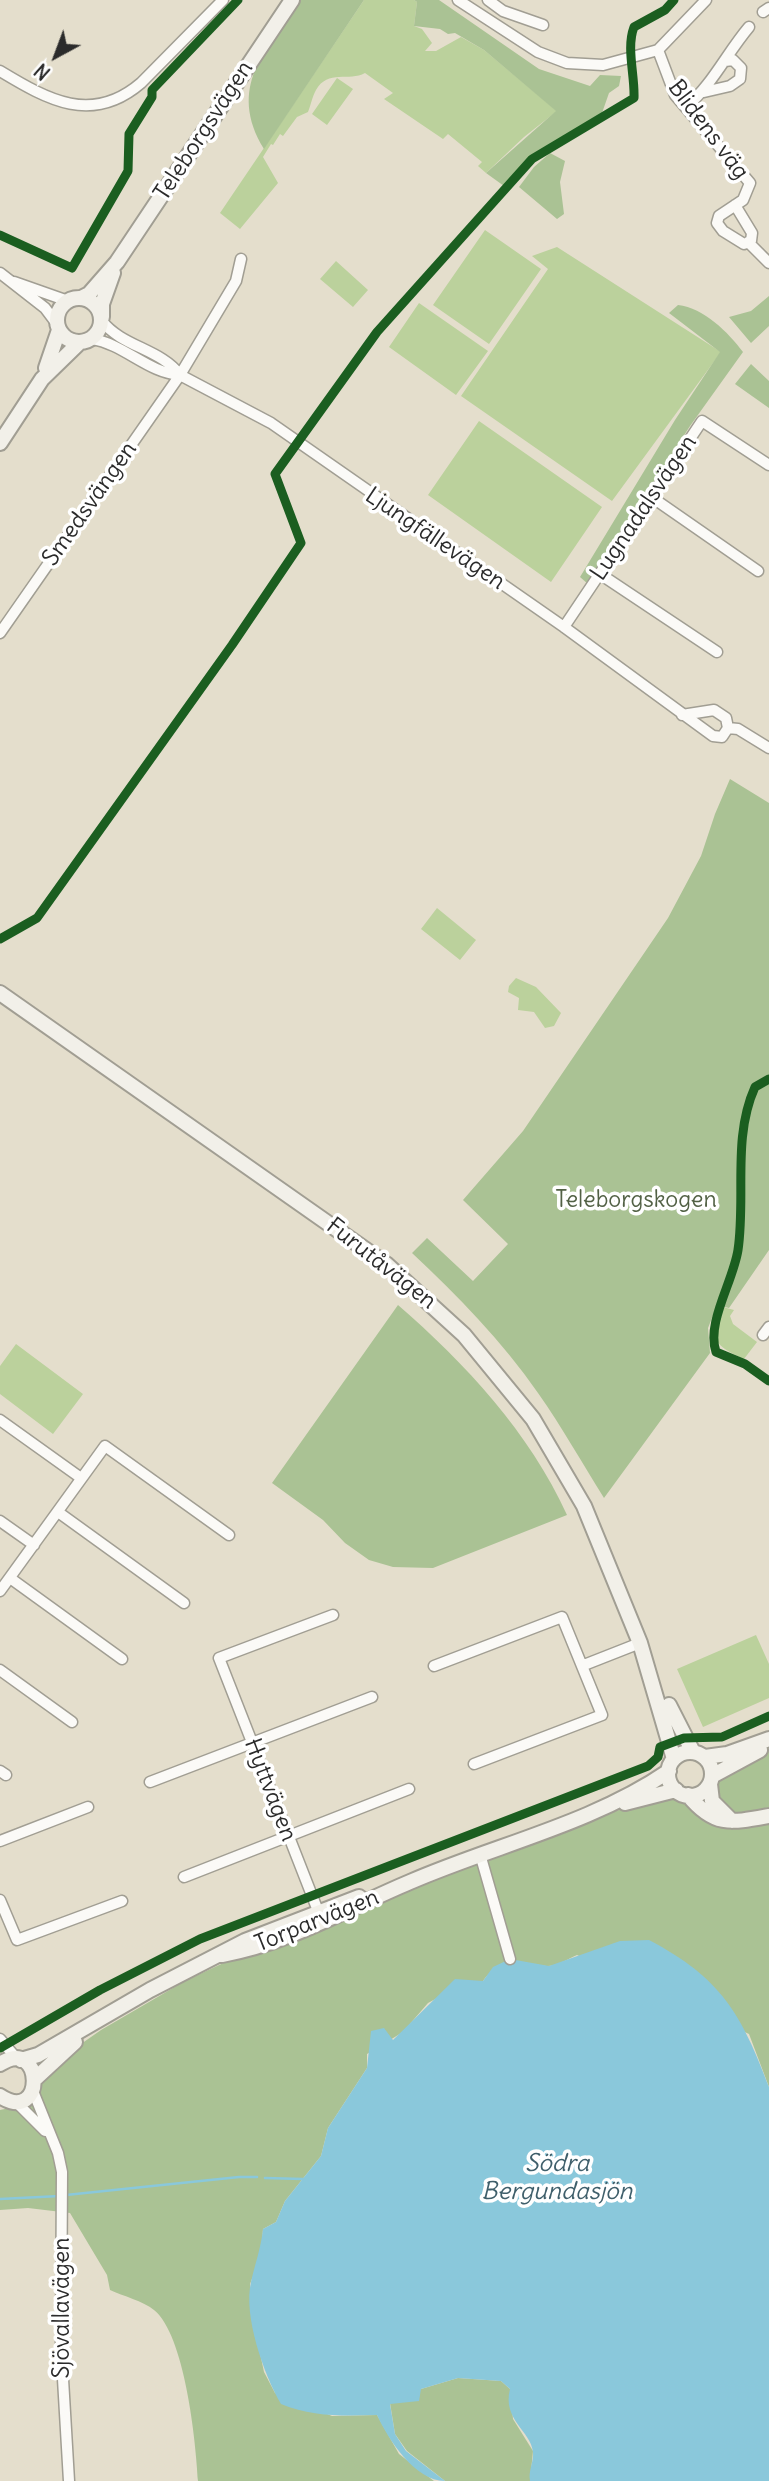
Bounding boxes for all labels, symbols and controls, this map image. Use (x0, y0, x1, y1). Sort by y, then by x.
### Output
north arrow (21, 21, 91, 91)
street label: Teleborgsvägen (149, 56, 259, 206)
text: N (29, 58, 55, 85)
street label: Blidens väg (662, 75, 754, 185)
street label: Lugnadalsvägen (585, 430, 703, 586)
street label: Smedsvängen (37, 437, 143, 571)
street label: Ljungfällevägen (360, 482, 510, 596)
park label: Teleborgskogen (555, 1186, 717, 1214)
street label: Furutåvägen (321, 1213, 441, 1315)
street label: Hyttvägen (238, 1735, 302, 1845)
street label: Torparvägen (251, 1884, 383, 1958)
water label: Södra Bergundasjön (482, 2150, 632, 2206)
street label: Sjövallavägen (48, 2237, 76, 2379)

